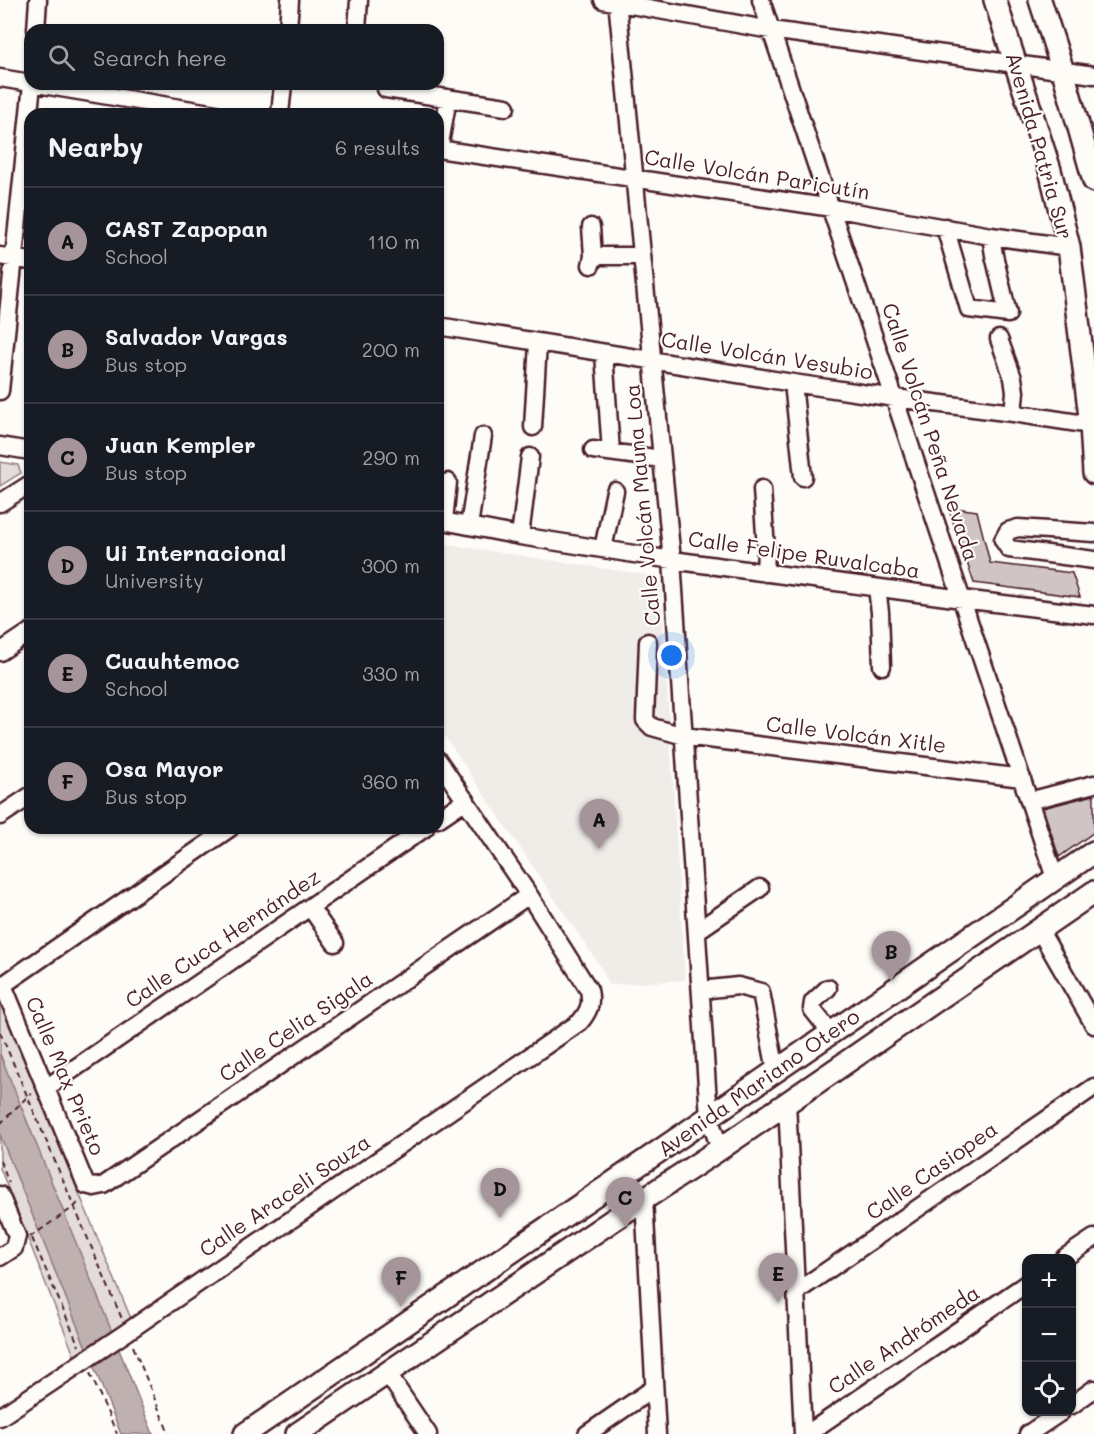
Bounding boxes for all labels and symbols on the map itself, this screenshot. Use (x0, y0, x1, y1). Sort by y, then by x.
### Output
street label: Avenida Patria Sur (1001, 49, 1080, 242)
street label: Calle Volcán Paricutín (643, 142, 872, 205)
street label: Calle Volcán Peña Nevada (877, 299, 986, 564)
street label: Calle Volcán Vesubio (660, 324, 875, 385)
street label: Calle Volcán Mauna Loa (617, 383, 666, 627)
street label: Calle Felipe Ruvalcaba (687, 524, 922, 583)
your location (657, 641, 686, 670)
street label: Calle Volcán Xitle (765, 709, 948, 758)
pin: A (580, 800, 618, 849)
street label: Calle Cuca Hernández (119, 862, 325, 1013)
pin: B (872, 932, 910, 981)
street label: Calle Celia Sigala (213, 964, 377, 1087)
street label: Calle Max Prieto (21, 992, 112, 1159)
street label: Avenida Mariano Otero (652, 1002, 864, 1162)
street label: Calle Casiopea (860, 1114, 1002, 1225)
street label: Calle Araceli Souza (193, 1127, 375, 1262)
pin: D (480, 1168, 520, 1218)
pin: C (606, 1178, 644, 1227)
pin: E (758, 1254, 798, 1303)
pin: F (382, 1258, 420, 1307)
street label: Calle Andrómeda (822, 1278, 984, 1399)

